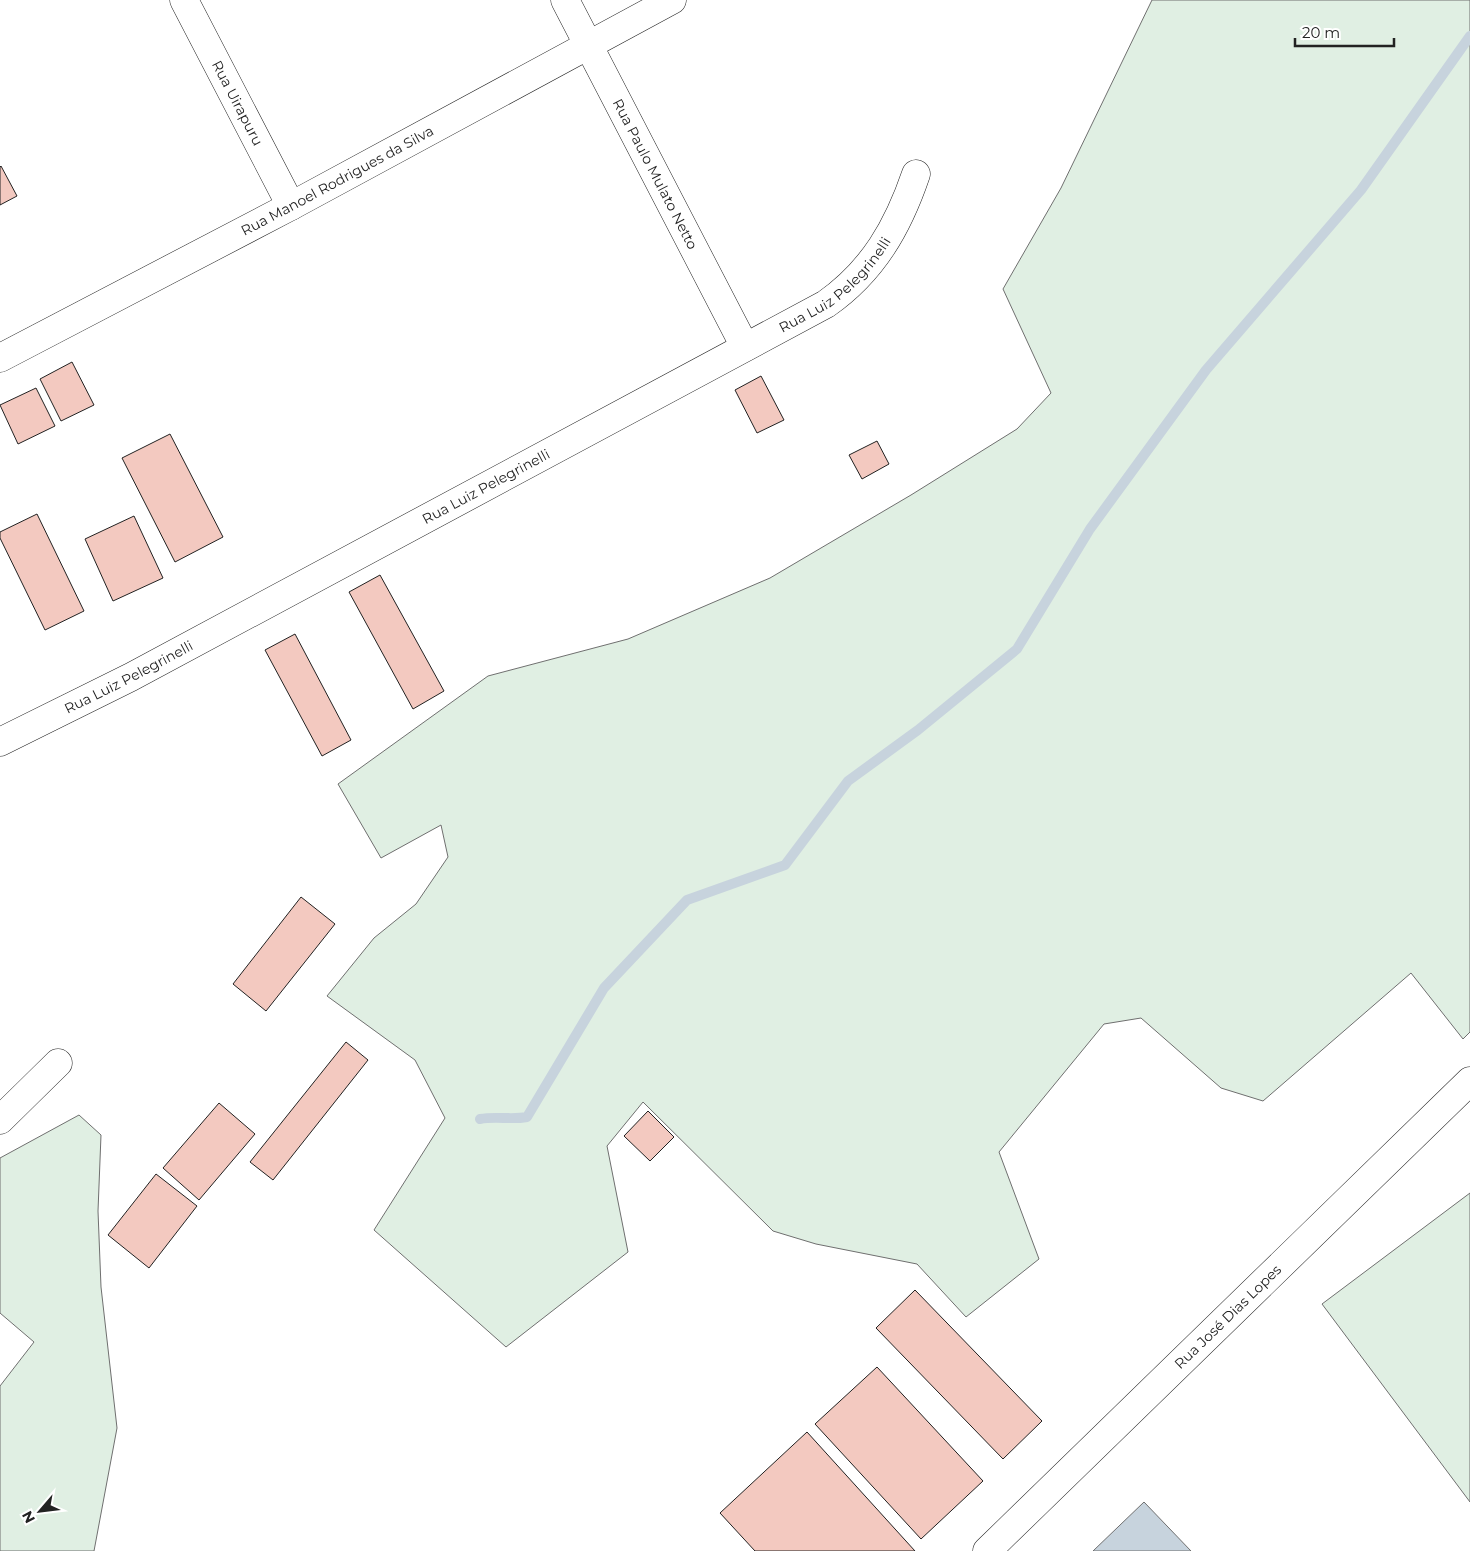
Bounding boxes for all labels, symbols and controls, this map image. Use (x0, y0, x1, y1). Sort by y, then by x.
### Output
scale bar (1295, 15, 1394, 47)
text: 20 m (1302, 23, 1340, 42)
street label: Rua Uirapuru (208, 57, 267, 149)
street label: Rua Paulo Mulato Netto (609, 95, 702, 253)
street label: Rua Manoel Rodrigues da Silva (238, 122, 437, 240)
street label: Rua Luiz Pelegrinelli (776, 234, 895, 337)
street label: Rua Luiz Pelegrinelli (419, 445, 553, 528)
street label: Rua Luiz Pelegrinelli (61, 636, 196, 718)
street label: Rua José Dias Lopes (1171, 1261, 1285, 1373)
north arrow (15, 1486, 65, 1536)
text: N (18, 1508, 39, 1526)

